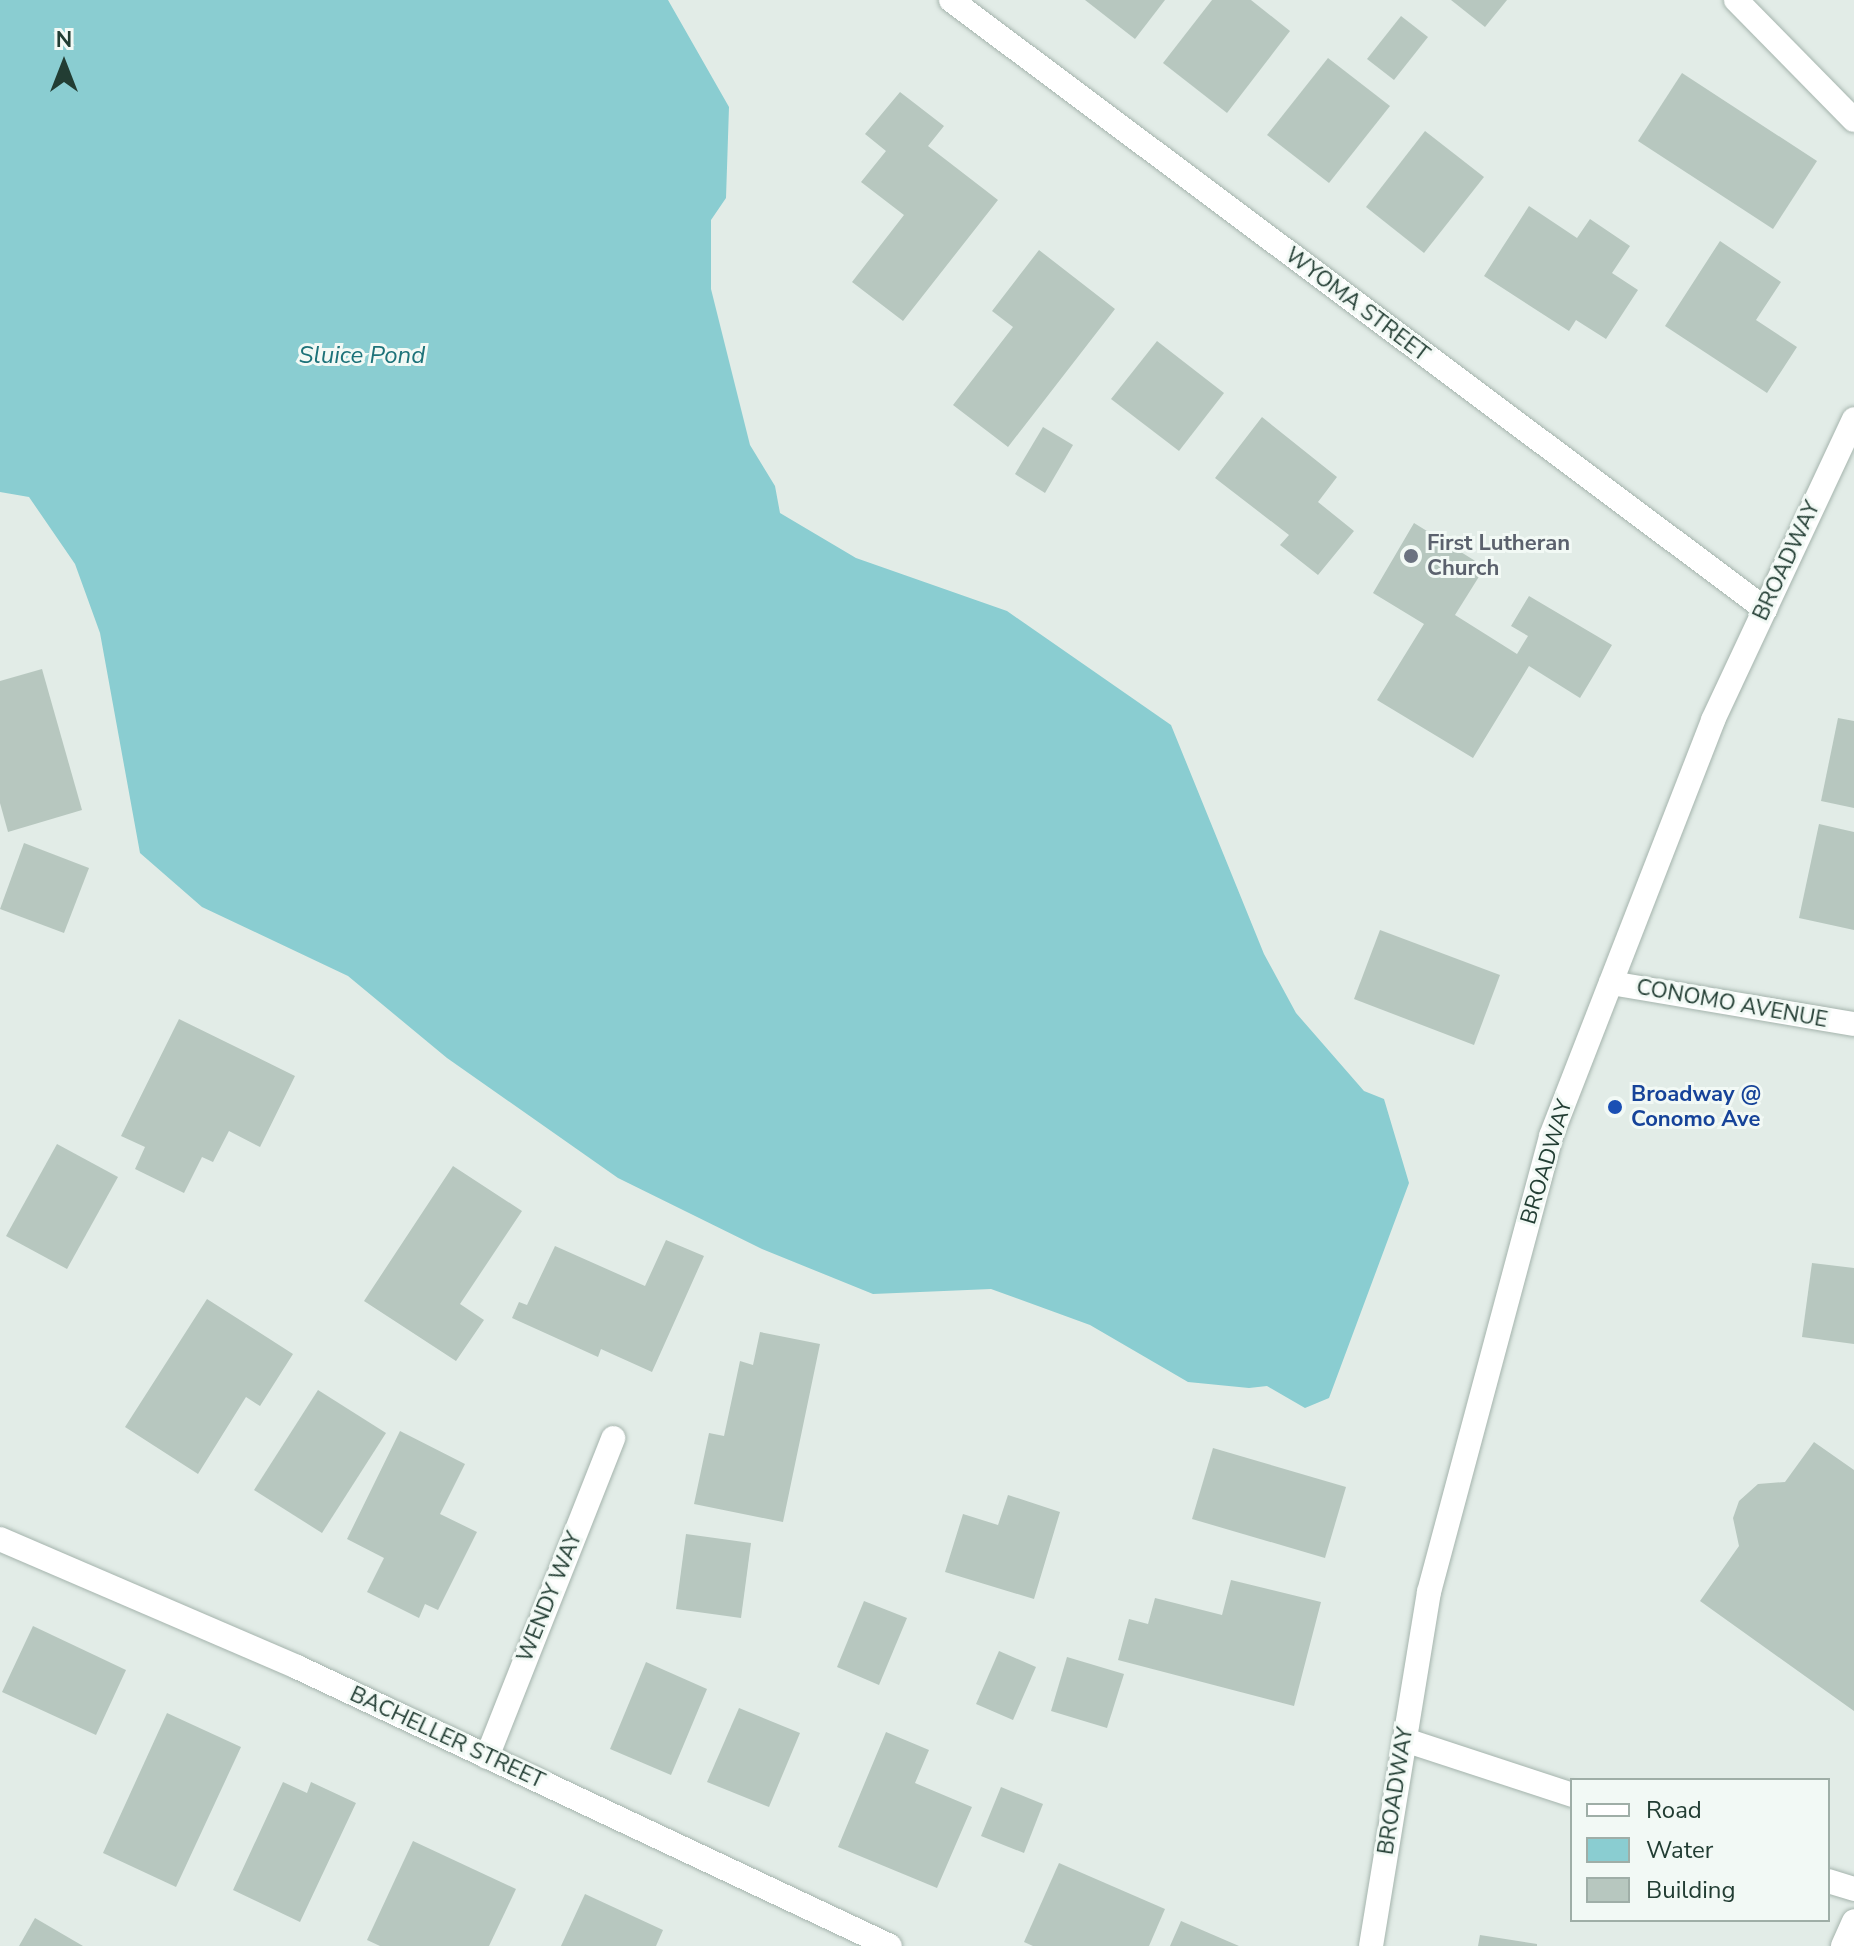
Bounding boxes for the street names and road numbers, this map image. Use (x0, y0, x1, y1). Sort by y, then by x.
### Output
street label: WYOMA STREET (1280, 242, 1434, 368)
street label: BROADWAY (1748, 497, 1826, 625)
street label: CONOMO AVENUE (1634, 974, 1830, 1034)
street label: BROADWAY (1516, 1097, 1578, 1227)
street label: WENDY WAY (512, 1528, 588, 1666)
street label: BACHELLER STREET (345, 1681, 549, 1795)
street label: BROADWAY (1373, 1725, 1419, 1857)

